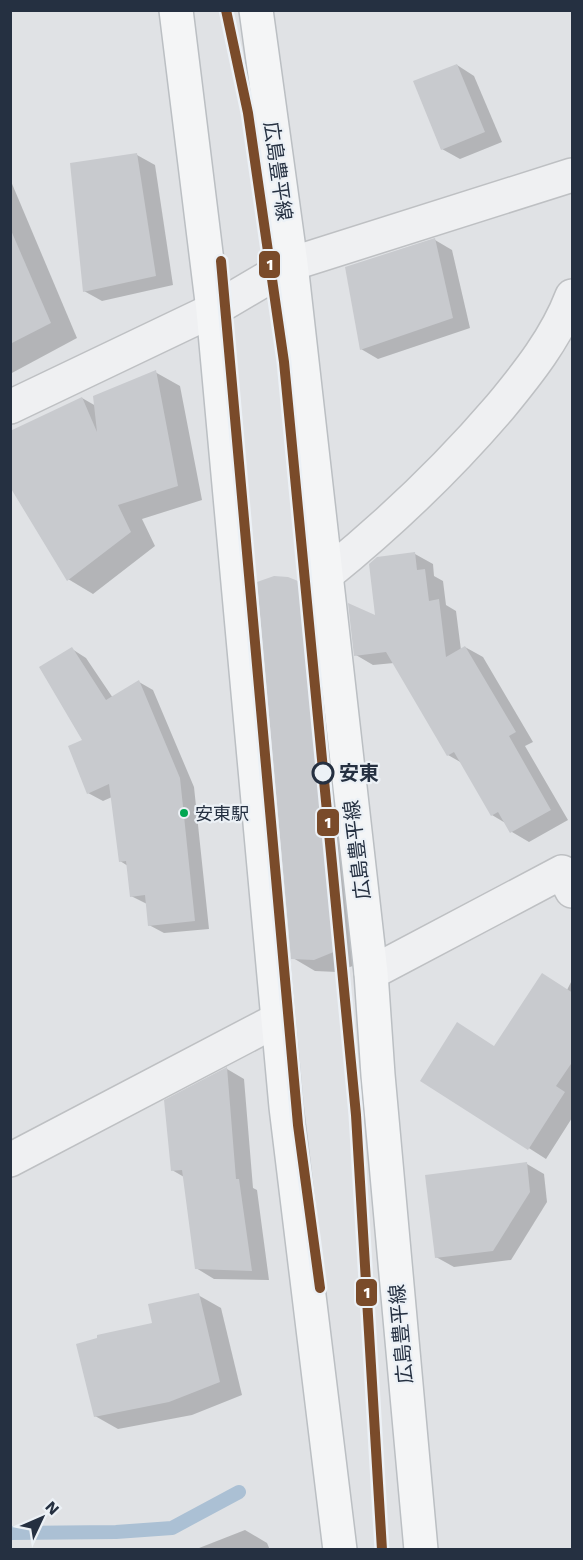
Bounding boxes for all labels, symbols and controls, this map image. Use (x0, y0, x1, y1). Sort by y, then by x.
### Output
street label: 広島豊平線 (259, 120, 297, 222)
line badge: 1 (258, 250, 281, 279)
text: 1 (267, 255, 273, 274)
place label: 安東 (339, 761, 379, 785)
marker: 安東 (312, 762, 334, 784)
street label: 広島豊平線 (339, 799, 375, 901)
place label: 安東駅 (195, 803, 249, 824)
marker: 安東駅 (178, 807, 190, 819)
line badge: 1 (316, 808, 340, 837)
text: 1 (325, 813, 331, 832)
line badge: 1 (355, 1278, 378, 1307)
text: 1 (364, 1283, 370, 1302)
street label: 広島豊平線 (385, 1283, 417, 1385)
north arrow (12, 1488, 72, 1548)
text: N (41, 1497, 63, 1519)

